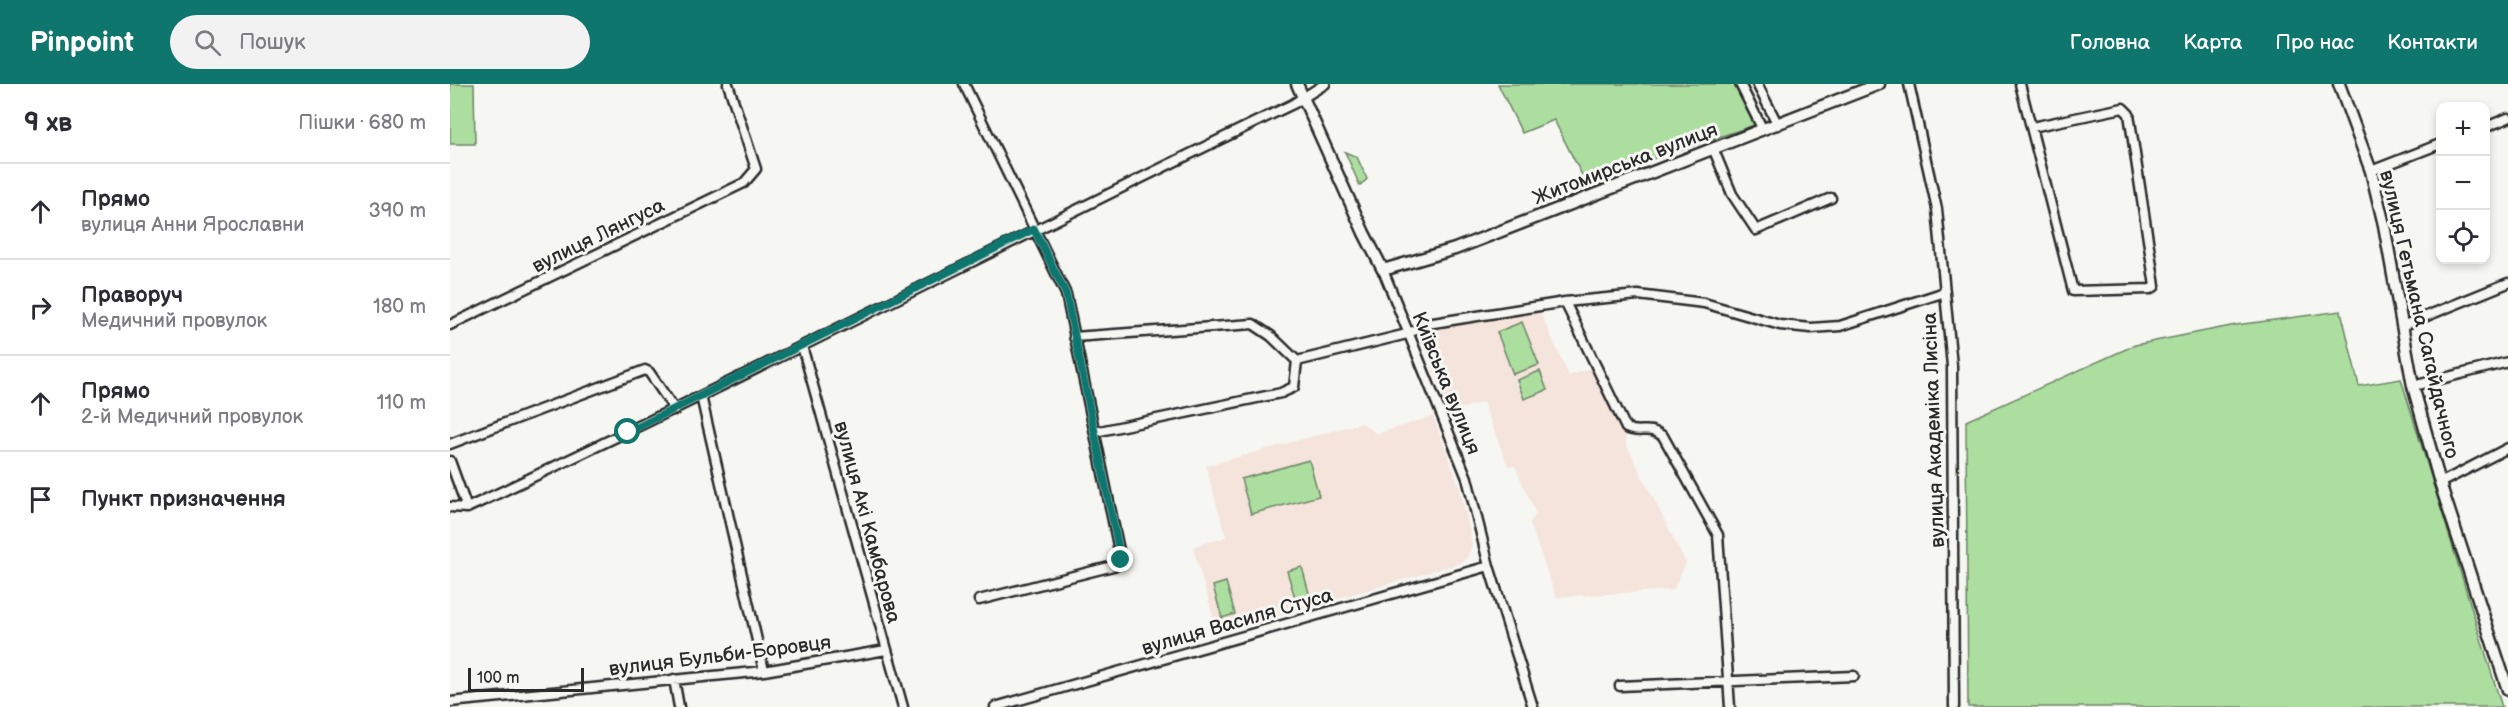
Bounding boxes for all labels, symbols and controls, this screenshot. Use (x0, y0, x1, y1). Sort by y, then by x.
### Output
search box (170, 15, 590, 69)
text: Pinpoint (30, 26, 134, 59)
icon: search (191, 26, 224, 59)
text: Пошук (239, 29, 306, 56)
text: Головна (2070, 30, 2150, 55)
text: Карта (2183, 30, 2242, 55)
text: Про нас (2275, 30, 2354, 55)
text: Контакти (2387, 30, 2478, 55)
map controls (2436, 102, 2490, 264)
button: + (2436, 102, 2490, 156)
text: 9 хв (24, 108, 72, 139)
text: Пішки · 680 m (298, 111, 426, 135)
street label: Житомирська вулиця (1530, 118, 1721, 210)
button: − (2436, 156, 2490, 210)
street label: вулиця Гетьмана Сагайдачного (2374, 168, 2464, 461)
text: Прямо (81, 186, 150, 213)
street label: вулиця Лянгуса (528, 193, 669, 278)
icon: ahead (24, 195, 57, 228)
text: 390 m (368, 199, 426, 223)
button: locate (2436, 210, 2490, 264)
text: вулиця Анни Ярославни (81, 213, 304, 237)
text: Праворуч (81, 282, 183, 309)
icon: right (24, 291, 57, 324)
text: 180 m (373, 295, 426, 319)
text: Медичний провулок (81, 309, 267, 333)
street label: Київська вулиця (1407, 309, 1486, 458)
street label: вулиця Академіка Лисіна (1918, 312, 1950, 548)
text: Прямо (81, 378, 150, 405)
icon: ahead (24, 387, 57, 420)
text: 110 m (377, 391, 426, 415)
text: 2-й Медичний провулок (81, 405, 303, 429)
route start (614, 418, 640, 444)
street label: вулиця Акі Камбарова (828, 419, 906, 626)
icon: arrive (24, 483, 57, 516)
text: Пункт призначення (81, 486, 286, 513)
route end (1107, 546, 1133, 572)
street label: вулиця Василя Стуса (1139, 583, 1336, 661)
street label: вулиця Бульби-Боровця (608, 630, 833, 682)
scale bar (468, 665, 584, 692)
text: 100 m (477, 669, 520, 688)

